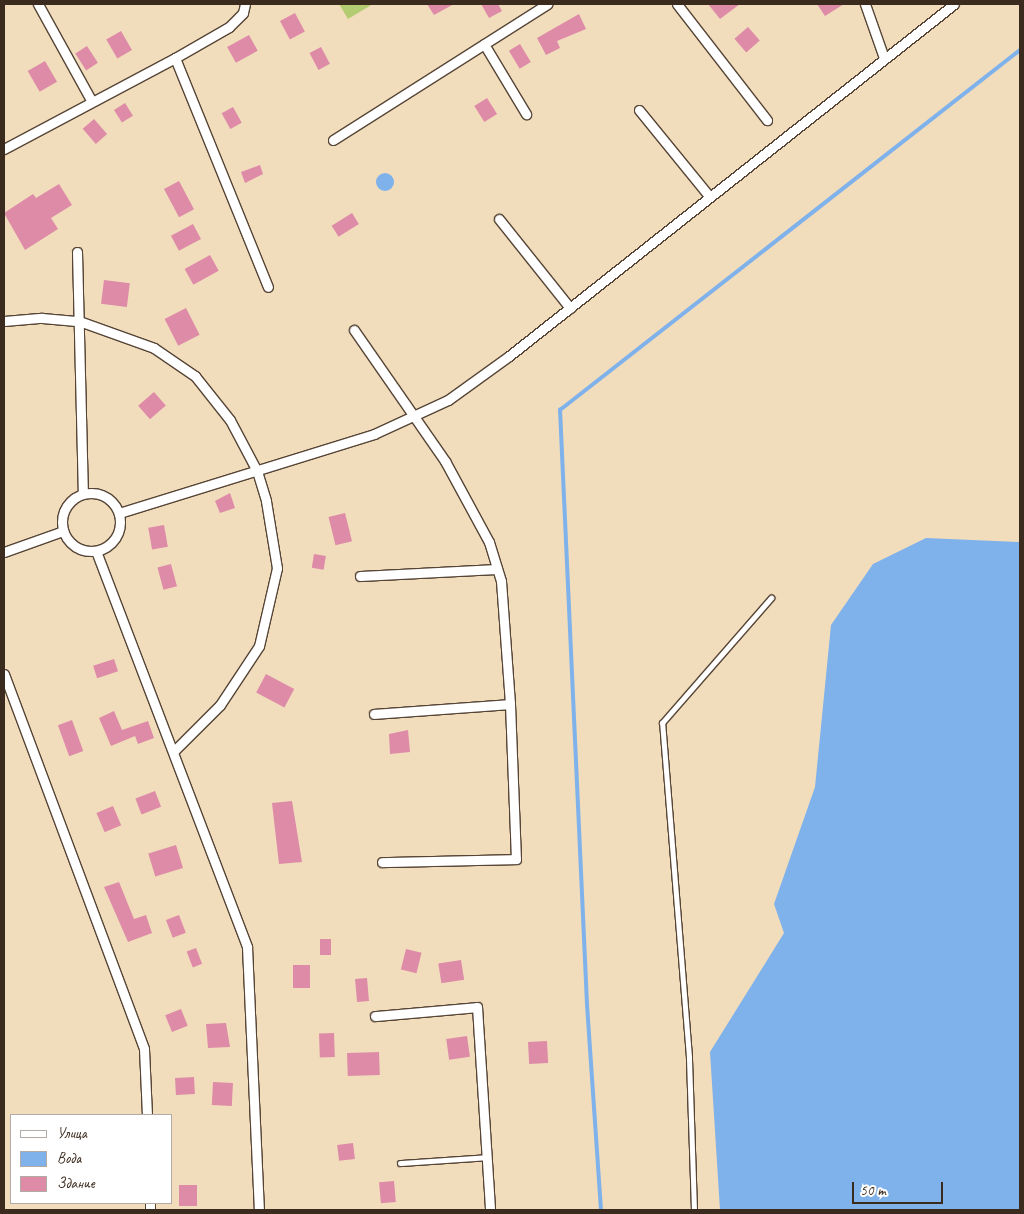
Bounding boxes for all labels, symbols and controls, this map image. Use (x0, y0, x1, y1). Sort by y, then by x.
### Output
legend (10, 1114, 172, 1204)
text: Улица (57, 1124, 87, 1143)
text: Вода (57, 1149, 81, 1168)
scale bar (854, 1172, 945, 1204)
text: Здание (57, 1174, 95, 1193)
text: 50 m (860, 1181, 886, 1200)

